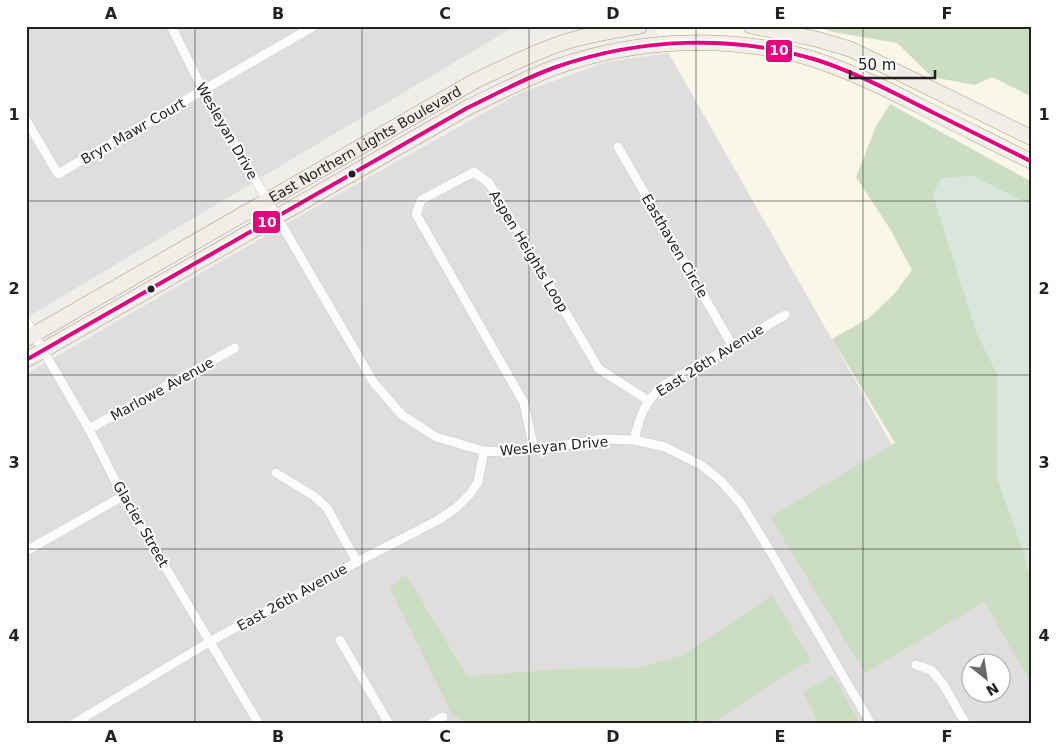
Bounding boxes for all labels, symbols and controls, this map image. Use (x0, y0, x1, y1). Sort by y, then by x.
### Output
text: A (105, 4, 118, 23)
text: B (272, 4, 284, 23)
text: C (439, 4, 451, 23)
text: D (606, 4, 620, 23)
text: E (775, 4, 785, 23)
text: F (942, 4, 952, 23)
line badge: 10 (765, 39, 793, 63)
text: 10 (769, 42, 789, 58)
scale bar (850, 48, 936, 80)
text: 50 m (858, 56, 896, 74)
street label: Wesleyan Drive (193, 80, 261, 182)
street label: East Northern Lights Boulevard (266, 83, 464, 206)
street label: Bryn Mawr Court (78, 94, 188, 167)
text: 1 (8, 105, 20, 124)
text: 1 (1038, 105, 1050, 124)
unlabelled marker (347, 169, 357, 179)
street label: Aspen Heights Loop (486, 187, 572, 315)
street label: Easthaven Circle (639, 191, 711, 301)
line badge: 10 (252, 210, 281, 234)
text: 10 (257, 214, 277, 230)
text: 2 (8, 279, 20, 298)
text: 2 (1038, 279, 1050, 298)
unlabelled marker (146, 284, 156, 294)
street label: East 26th Avenue (653, 321, 767, 399)
street label: Marlowe Avenue (108, 354, 216, 424)
street label: Wesleyan Drive (499, 433, 609, 459)
text: 3 (8, 453, 20, 472)
text: 3 (1038, 453, 1050, 472)
street label: Glacier Street (110, 478, 172, 570)
street label: East 26th Avenue (234, 560, 350, 634)
text: 4 (8, 626, 20, 645)
text: 4 (1038, 626, 1050, 645)
north arrow (960, 652, 1010, 702)
text: N (983, 679, 1002, 699)
text: A (105, 727, 118, 746)
text: B (272, 727, 284, 746)
text: C (439, 727, 451, 746)
text: D (606, 727, 620, 746)
text: E (775, 727, 785, 746)
text: F (942, 727, 952, 746)

